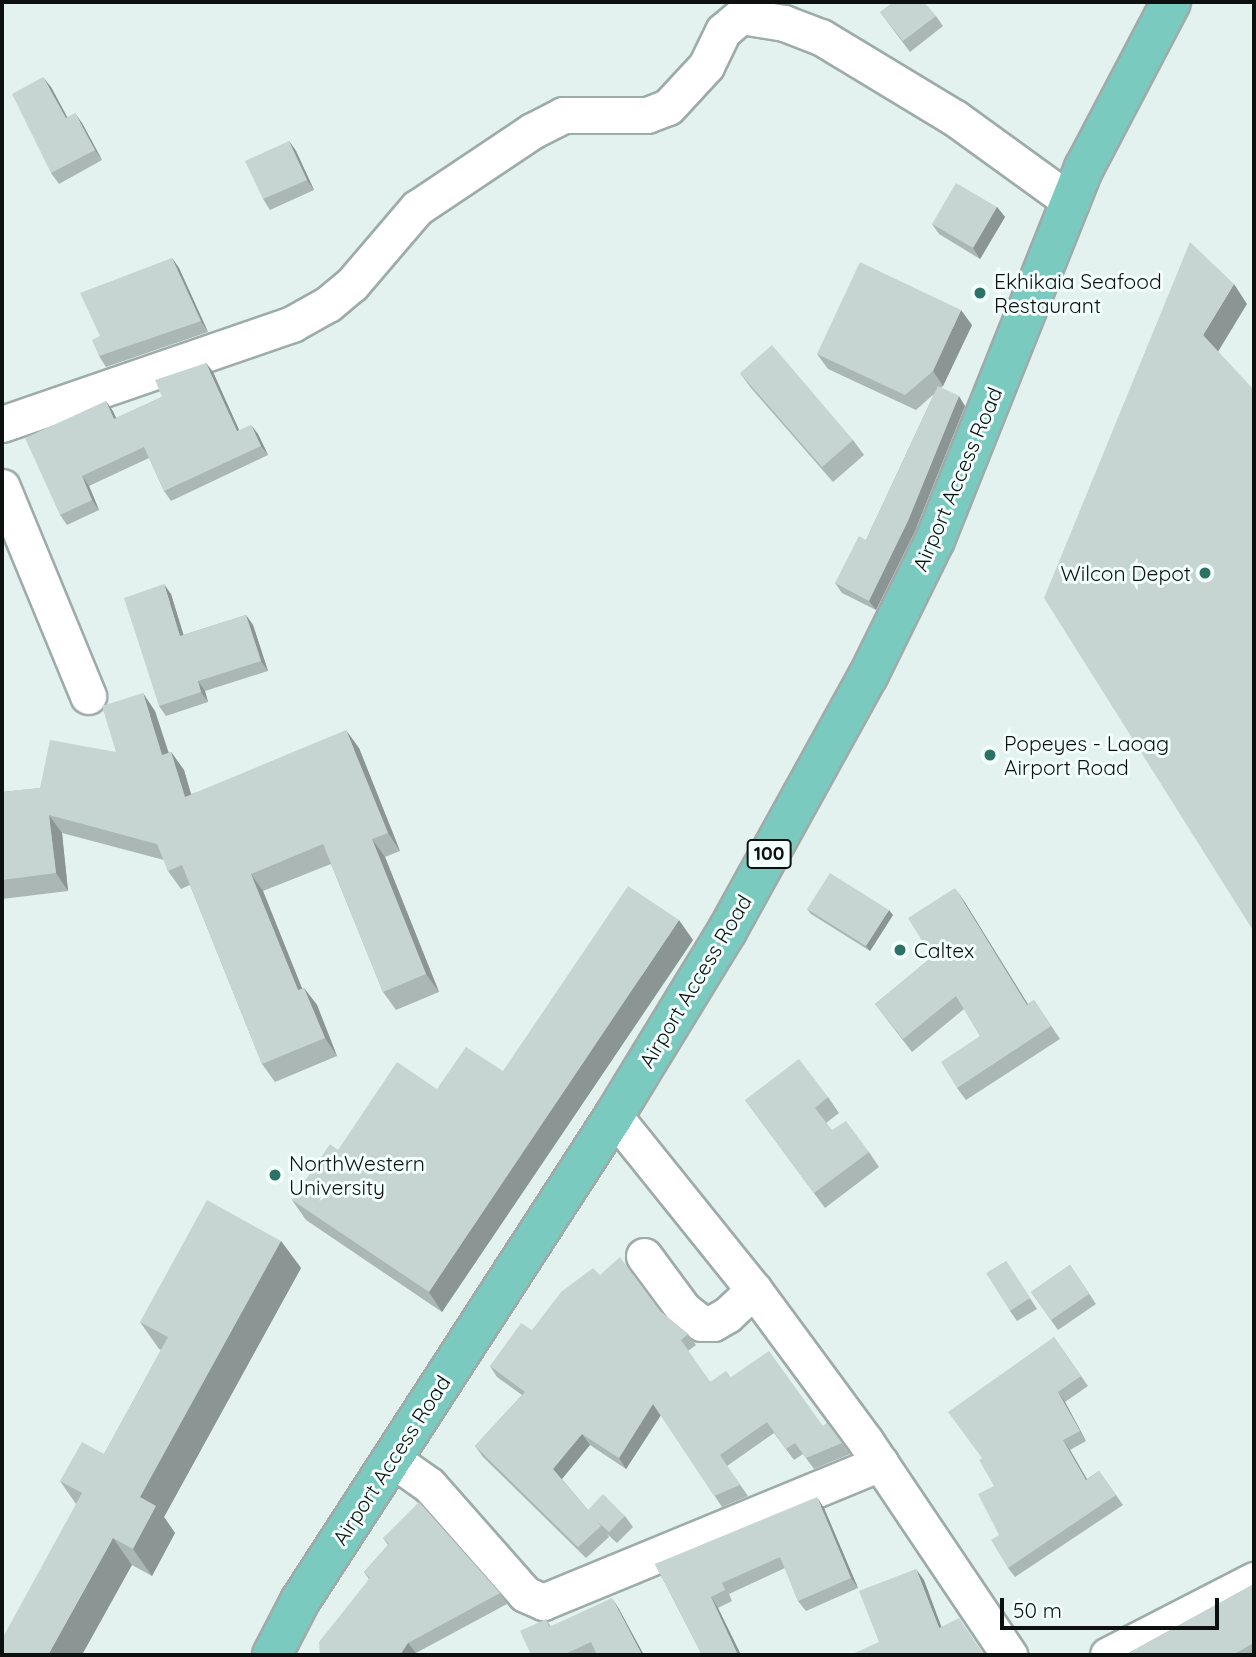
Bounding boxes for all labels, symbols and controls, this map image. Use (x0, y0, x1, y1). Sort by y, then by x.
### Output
place label: Ekhikaia Seafood Restaurant (994, 268, 1162, 318)
marker: Ekhikaia Seafood Restaurant (972, 285, 988, 301)
street label: Airport Access Road (907, 383, 1007, 575)
place label: Wilcon Depot (1061, 560, 1191, 586)
marker: Wilcon Depot (1197, 565, 1213, 581)
place label: Popeyes - Laoag Airport Road (1004, 730, 1169, 780)
marker: Popeyes - Laoag Airport Road (982, 747, 998, 763)
road number: 100 (746, 838, 792, 870)
street label: Airport Access Road (633, 890, 757, 1072)
place label: Caltex (914, 937, 974, 963)
marker: Caltex (892, 942, 908, 958)
place label: NorthWestern University (289, 1150, 425, 1200)
marker: NorthWestern University (267, 1167, 283, 1183)
street label: Airport Access Road (327, 1370, 455, 1550)
scale bar (1004, 1584, 1223, 1628)
text: 50 m (1013, 1597, 1062, 1623)

